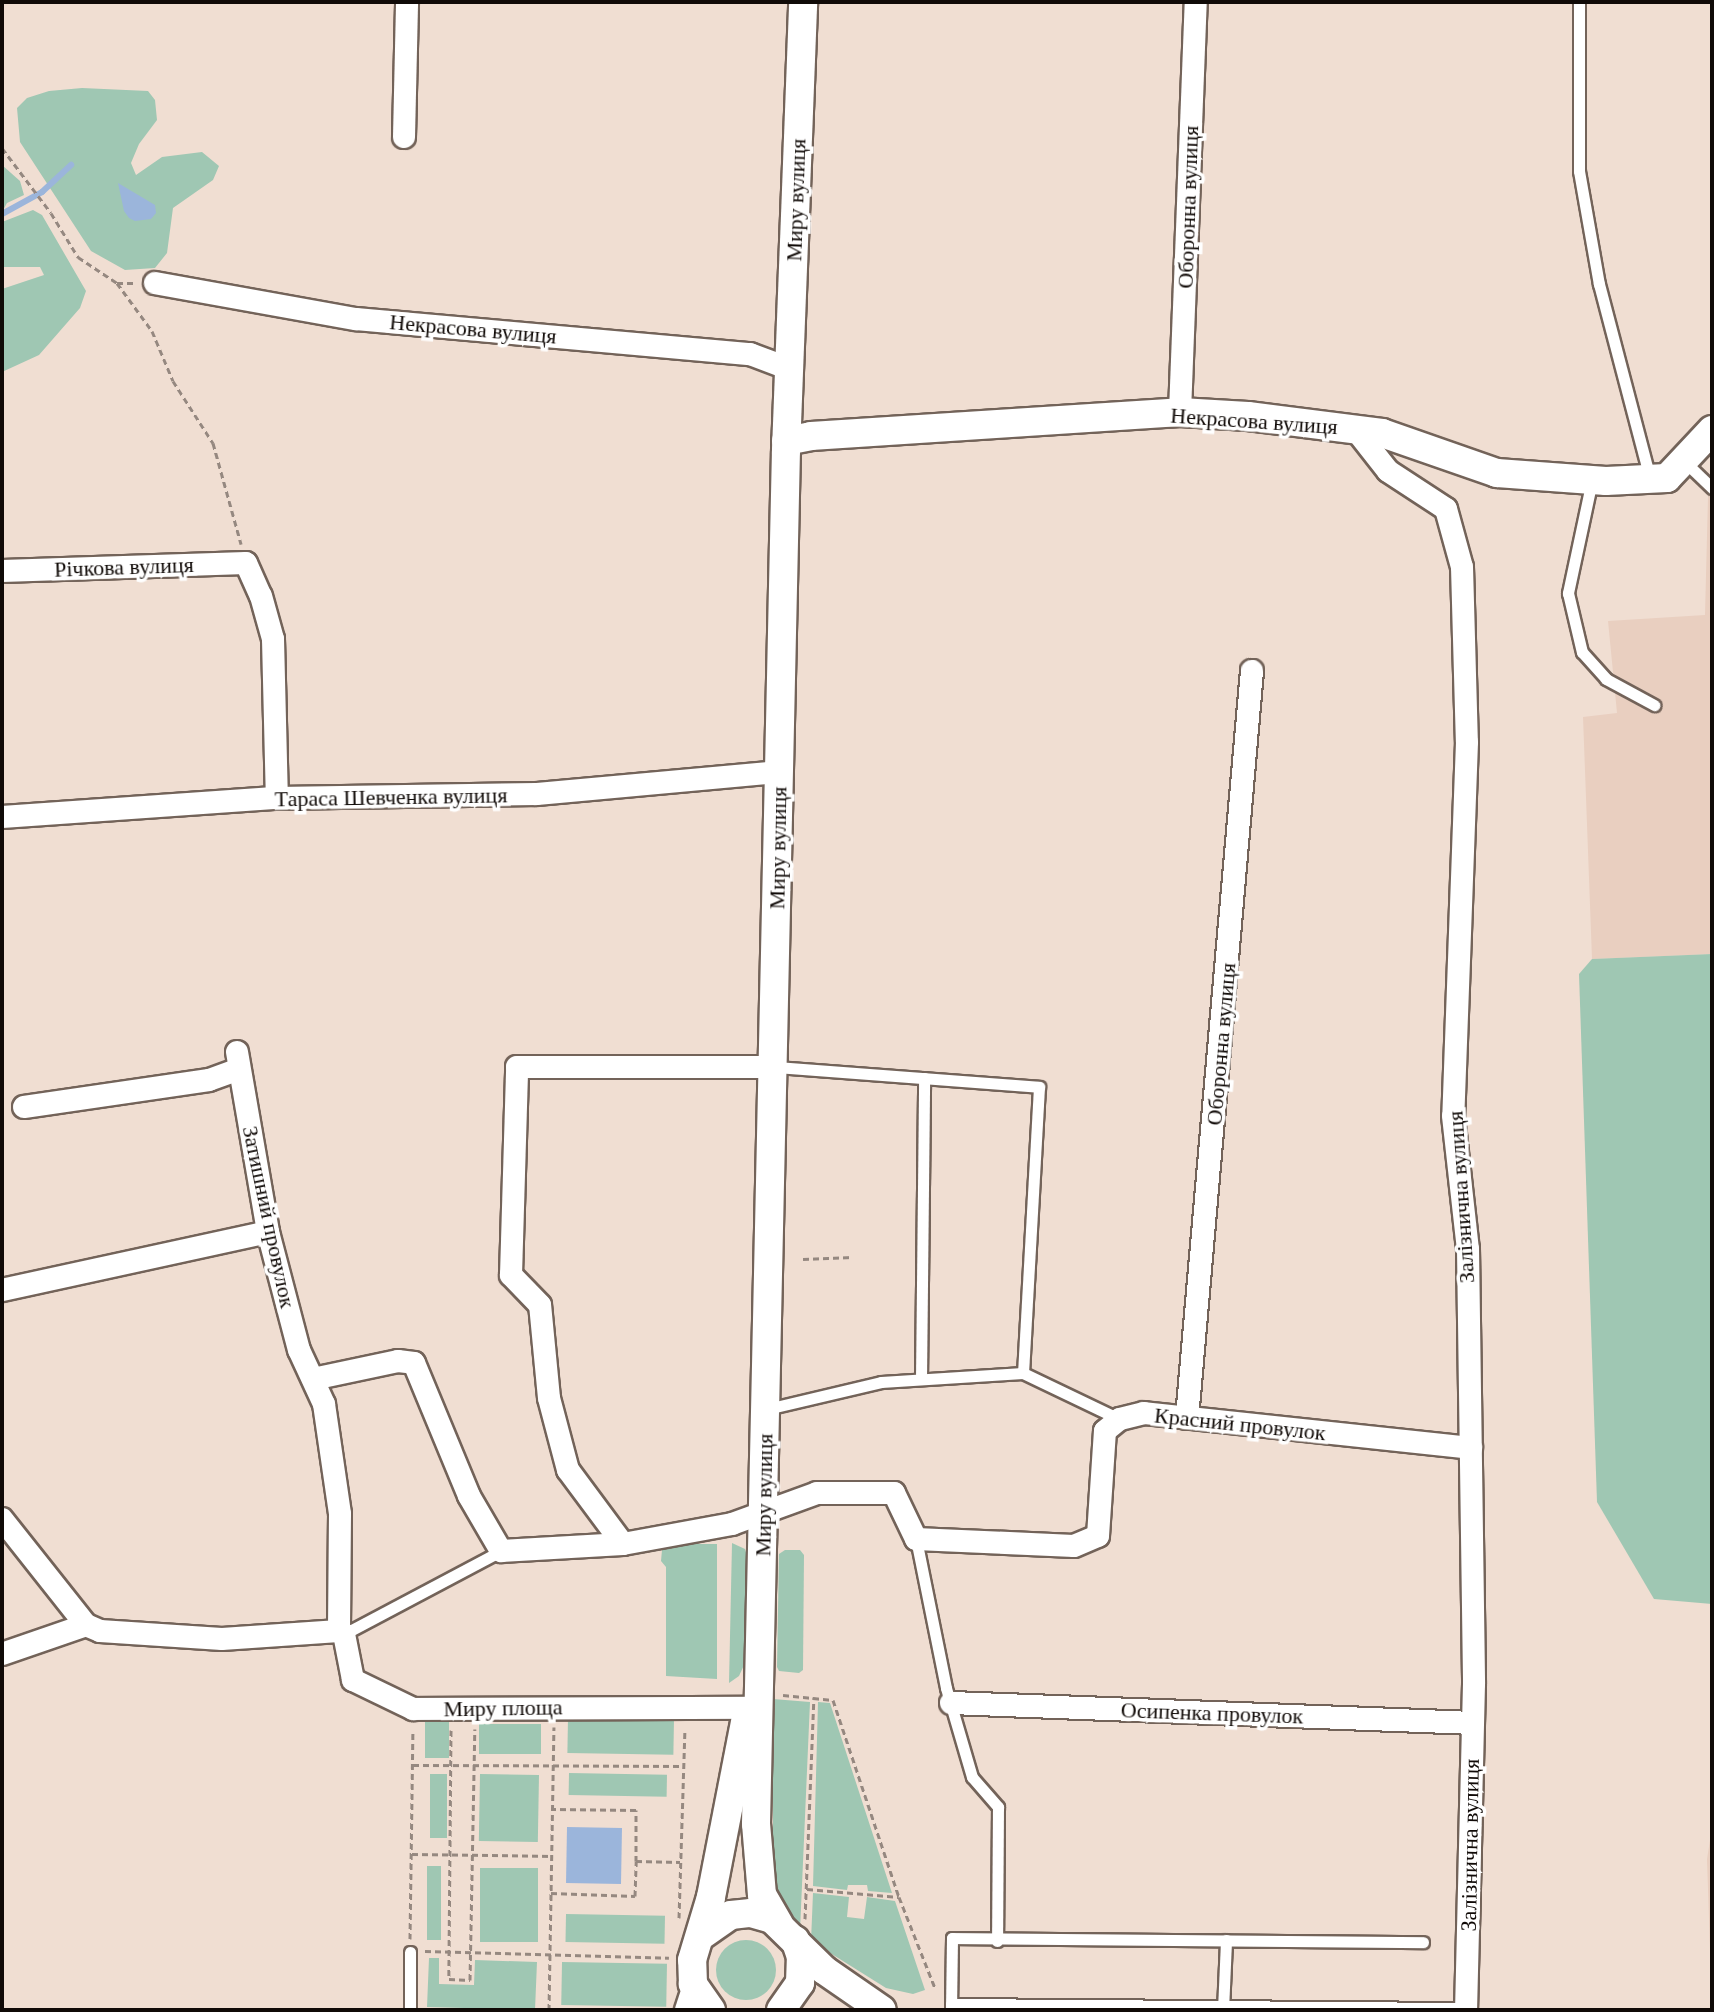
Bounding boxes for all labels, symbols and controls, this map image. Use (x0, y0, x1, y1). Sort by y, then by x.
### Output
street label: Оборонна вулиця (1172, 125, 1204, 289)
street label: Миру вулиця (781, 138, 811, 262)
street label: Некрасова вулиця (388, 309, 558, 349)
street label: Некрасова вулиця (1170, 402, 1338, 440)
street label: Річкова вулиця (54, 551, 194, 583)
street label: Тараса Шевченка вулиця (274, 782, 508, 812)
street label: Миру вулиця (764, 786, 792, 910)
street label: Оборонна вулиця (1201, 962, 1241, 1126)
street label: Залізнична вулиця (1442, 1110, 1480, 1284)
street label: Затишний провулок (237, 1124, 301, 1310)
street label: Красний провулок (1153, 1402, 1327, 1446)
street label: Миру вулиця (750, 1433, 778, 1557)
street label: Миру площа (443, 1694, 563, 1722)
street label: Осипенка провулок (1120, 1697, 1304, 1729)
street label: Залізнична вулиця (1455, 1758, 1485, 1932)

